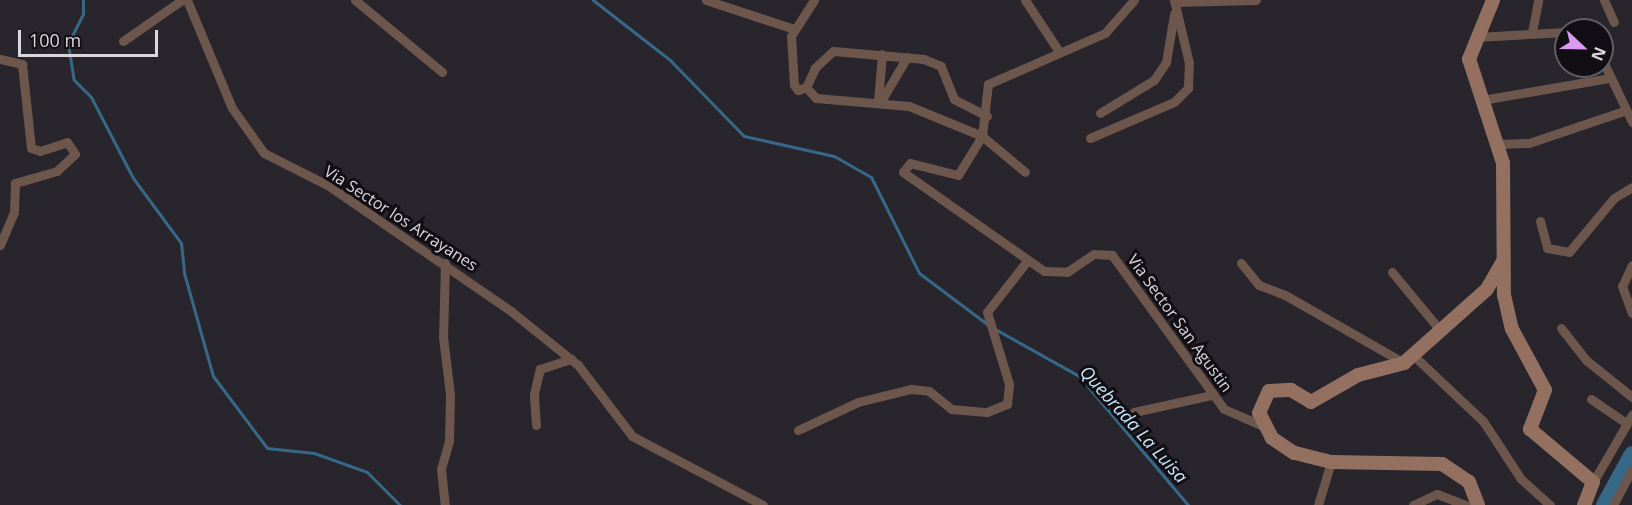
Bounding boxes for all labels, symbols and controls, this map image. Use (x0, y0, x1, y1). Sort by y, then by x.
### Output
scale bar (21, 18, 160, 56)
north arrow (1554, 18, 1614, 78)
text: 100 m (29, 28, 81, 52)
text: N (1586, 44, 1611, 64)
street label: Via Sector los Arrayanes (321, 161, 481, 275)
street label: Via Sector San Agustin (1124, 250, 1236, 396)
water label: Quebrada La Luisa (1076, 361, 1192, 487)

